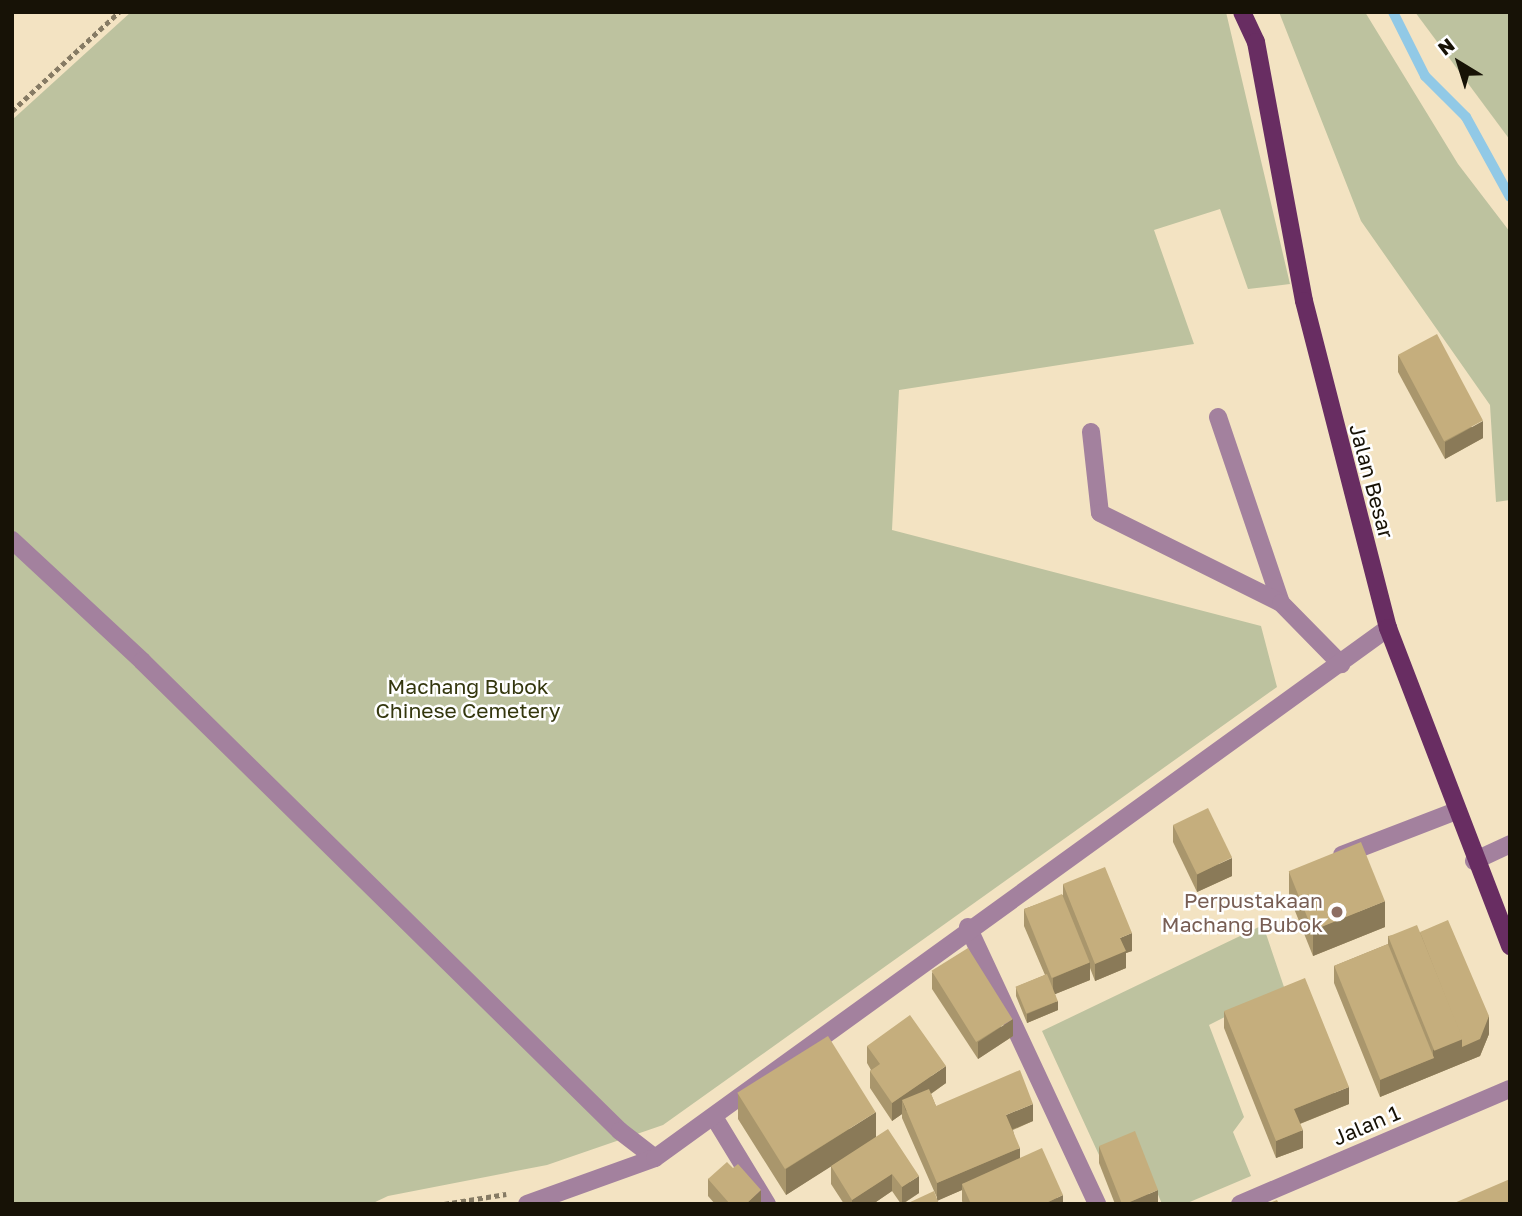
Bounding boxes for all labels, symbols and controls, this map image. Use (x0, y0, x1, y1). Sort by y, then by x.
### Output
north arrow (1424, 28, 1494, 98)
text: N (1433, 33, 1459, 60)
street label: Jalan Besar (1345, 421, 1399, 541)
park label: Machang Bubok Chinese Cemetery (376, 673, 560, 723)
place label: Perpustakaan Machang Bubok (1162, 887, 1323, 937)
marker: Perpustakaan Machang Bubok (1329, 904, 1345, 920)
street label: Jalan 1 (1329, 1100, 1403, 1150)

